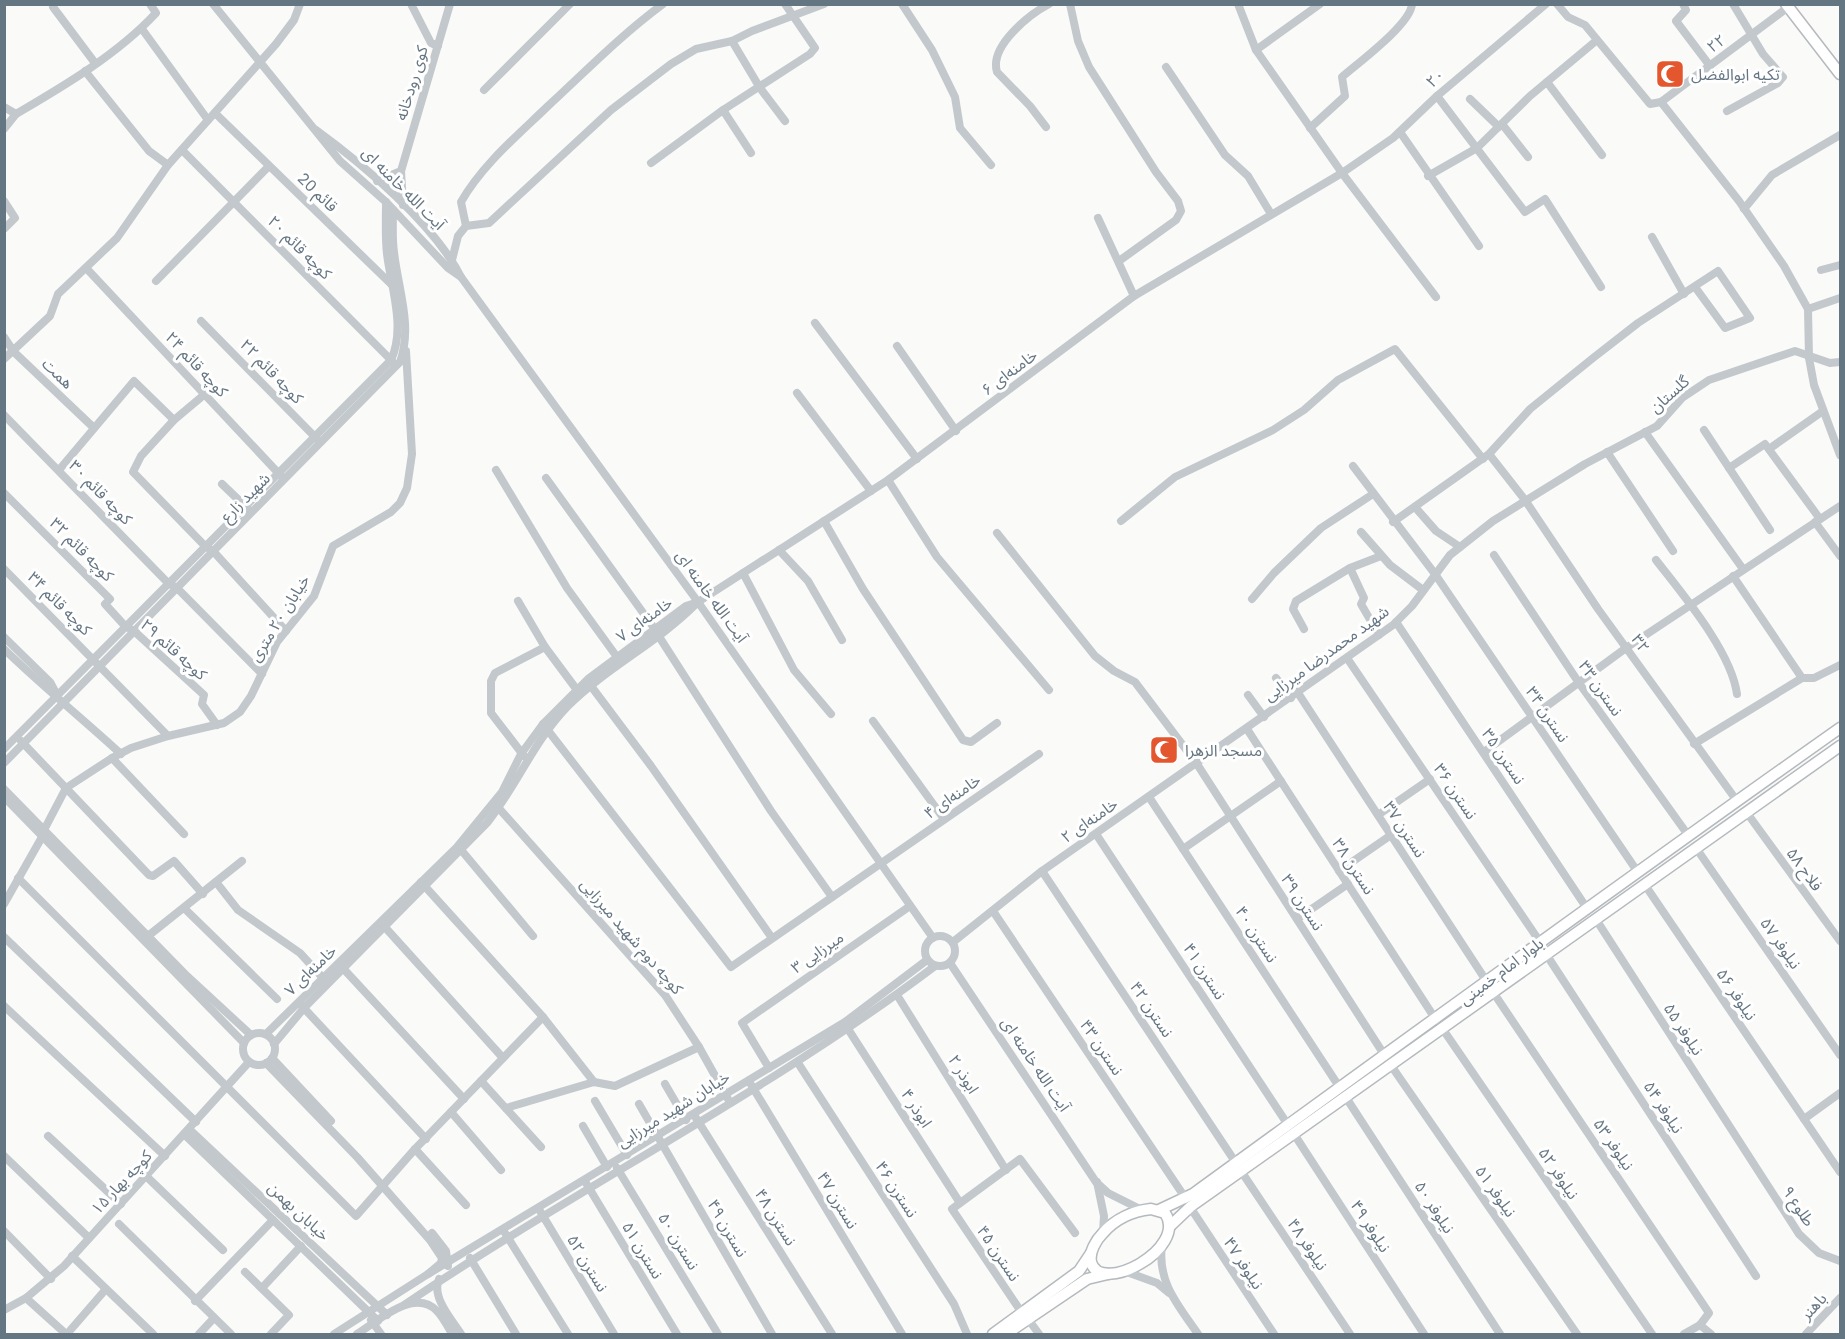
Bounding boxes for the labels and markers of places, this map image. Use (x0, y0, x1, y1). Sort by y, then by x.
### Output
mosque icon: تکیه ابوالفضل (1654, 58, 1686, 90)
place label: تکیه ابوالفضل (1691, 64, 1780, 84)
mosque icon: مسجد الزهرا (1148, 734, 1180, 766)
place label: مسجد الزهرا (1185, 740, 1262, 760)

